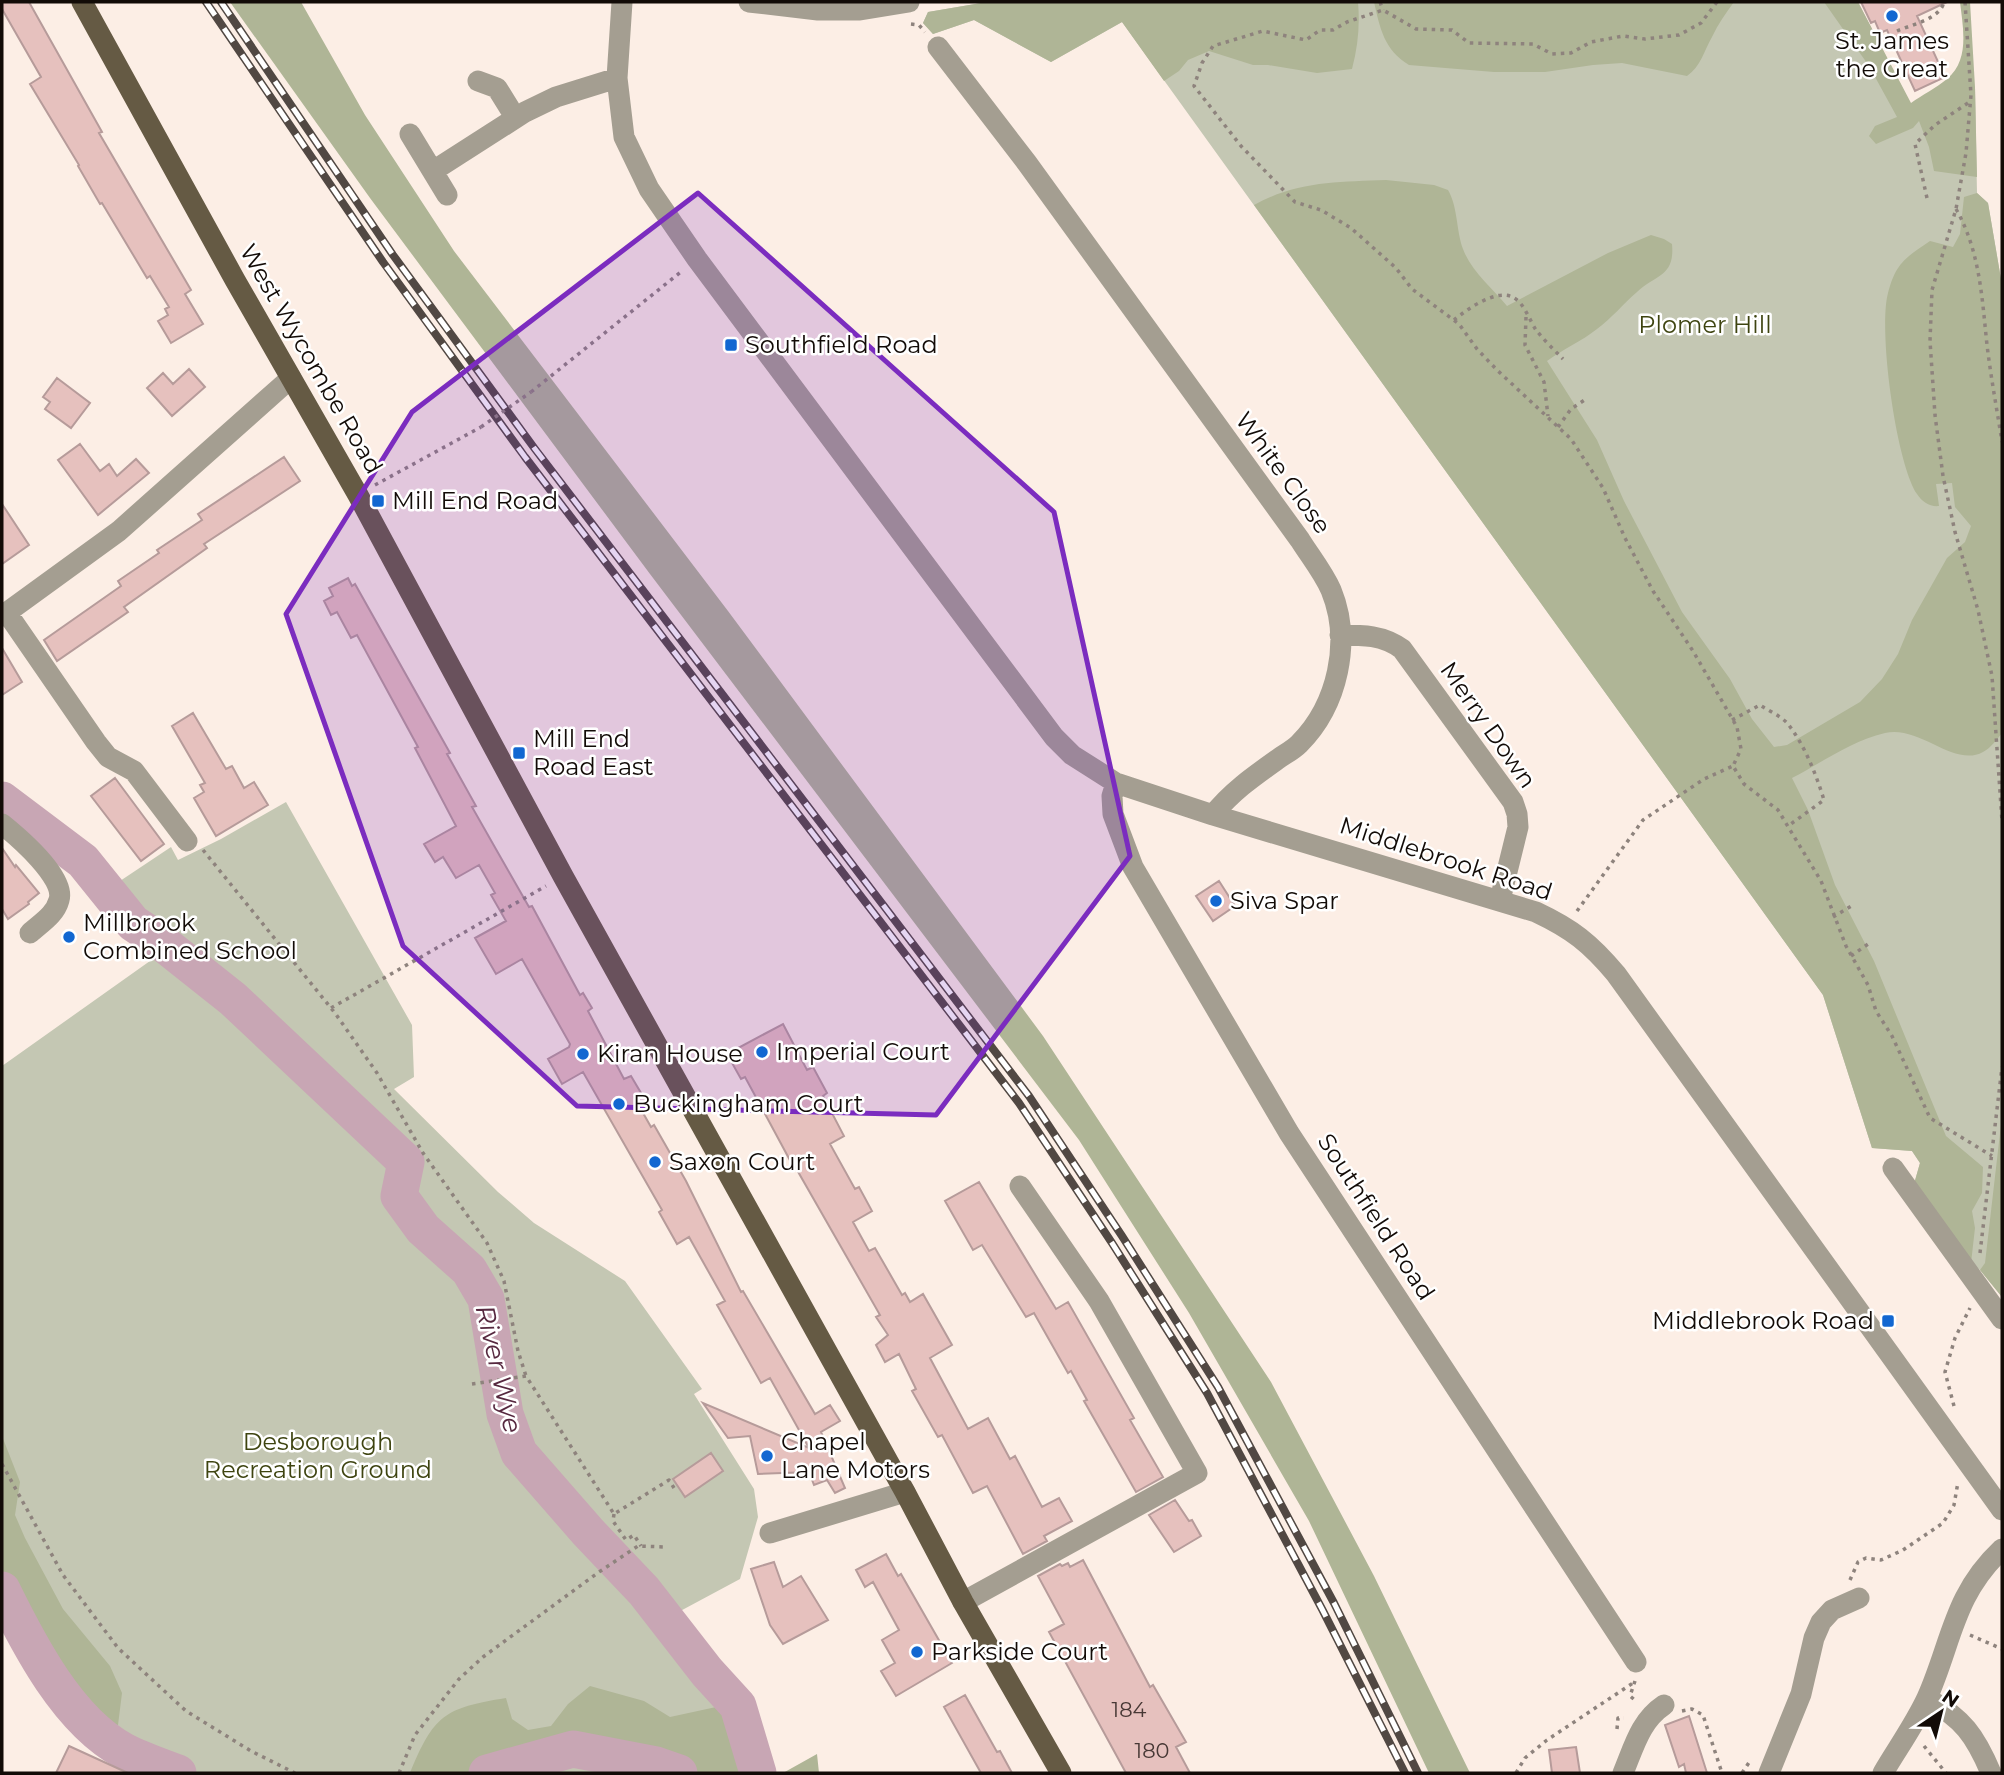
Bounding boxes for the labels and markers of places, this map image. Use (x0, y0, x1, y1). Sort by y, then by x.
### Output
marker: St. James the Great (1884, 8, 1900, 24)
place label: St. James the Great (1835, 26, 1949, 83)
place label: Southfield Road (745, 330, 938, 359)
marker: Southfield Road (723, 337, 739, 353)
place label: Mill End Road (392, 486, 558, 515)
marker: Mill End Road (370, 493, 386, 509)
place label: Mill End Road East (533, 724, 654, 781)
marker: Mill End Road East (511, 745, 527, 761)
place label: Siva Spar (1230, 886, 1339, 915)
marker: Siva Spar (1208, 893, 1224, 909)
place label: Millbrook Combined School (83, 908, 297, 965)
marker: Millbrook Combined School (61, 929, 77, 945)
place label: Imperial Court (776, 1037, 950, 1066)
place label: Kiran House (597, 1039, 743, 1068)
marker: Imperial Court (754, 1044, 770, 1060)
marker: Kiran House (575, 1046, 591, 1062)
place label: Buckingham Court (633, 1089, 864, 1118)
marker: Buckingham Court (611, 1096, 627, 1112)
place label: Saxon Court (669, 1147, 816, 1176)
marker: Saxon Court (647, 1154, 663, 1170)
place label: Middlebrook Road (1652, 1306, 1874, 1335)
marker: Middlebrook Road (1880, 1313, 1896, 1329)
place label: Chapel Lane Motors (781, 1427, 930, 1484)
marker: Chapel Lane Motors (759, 1448, 775, 1464)
place label: Parkside Court (931, 1637, 1108, 1666)
marker: Parkside Court (909, 1644, 925, 1660)

